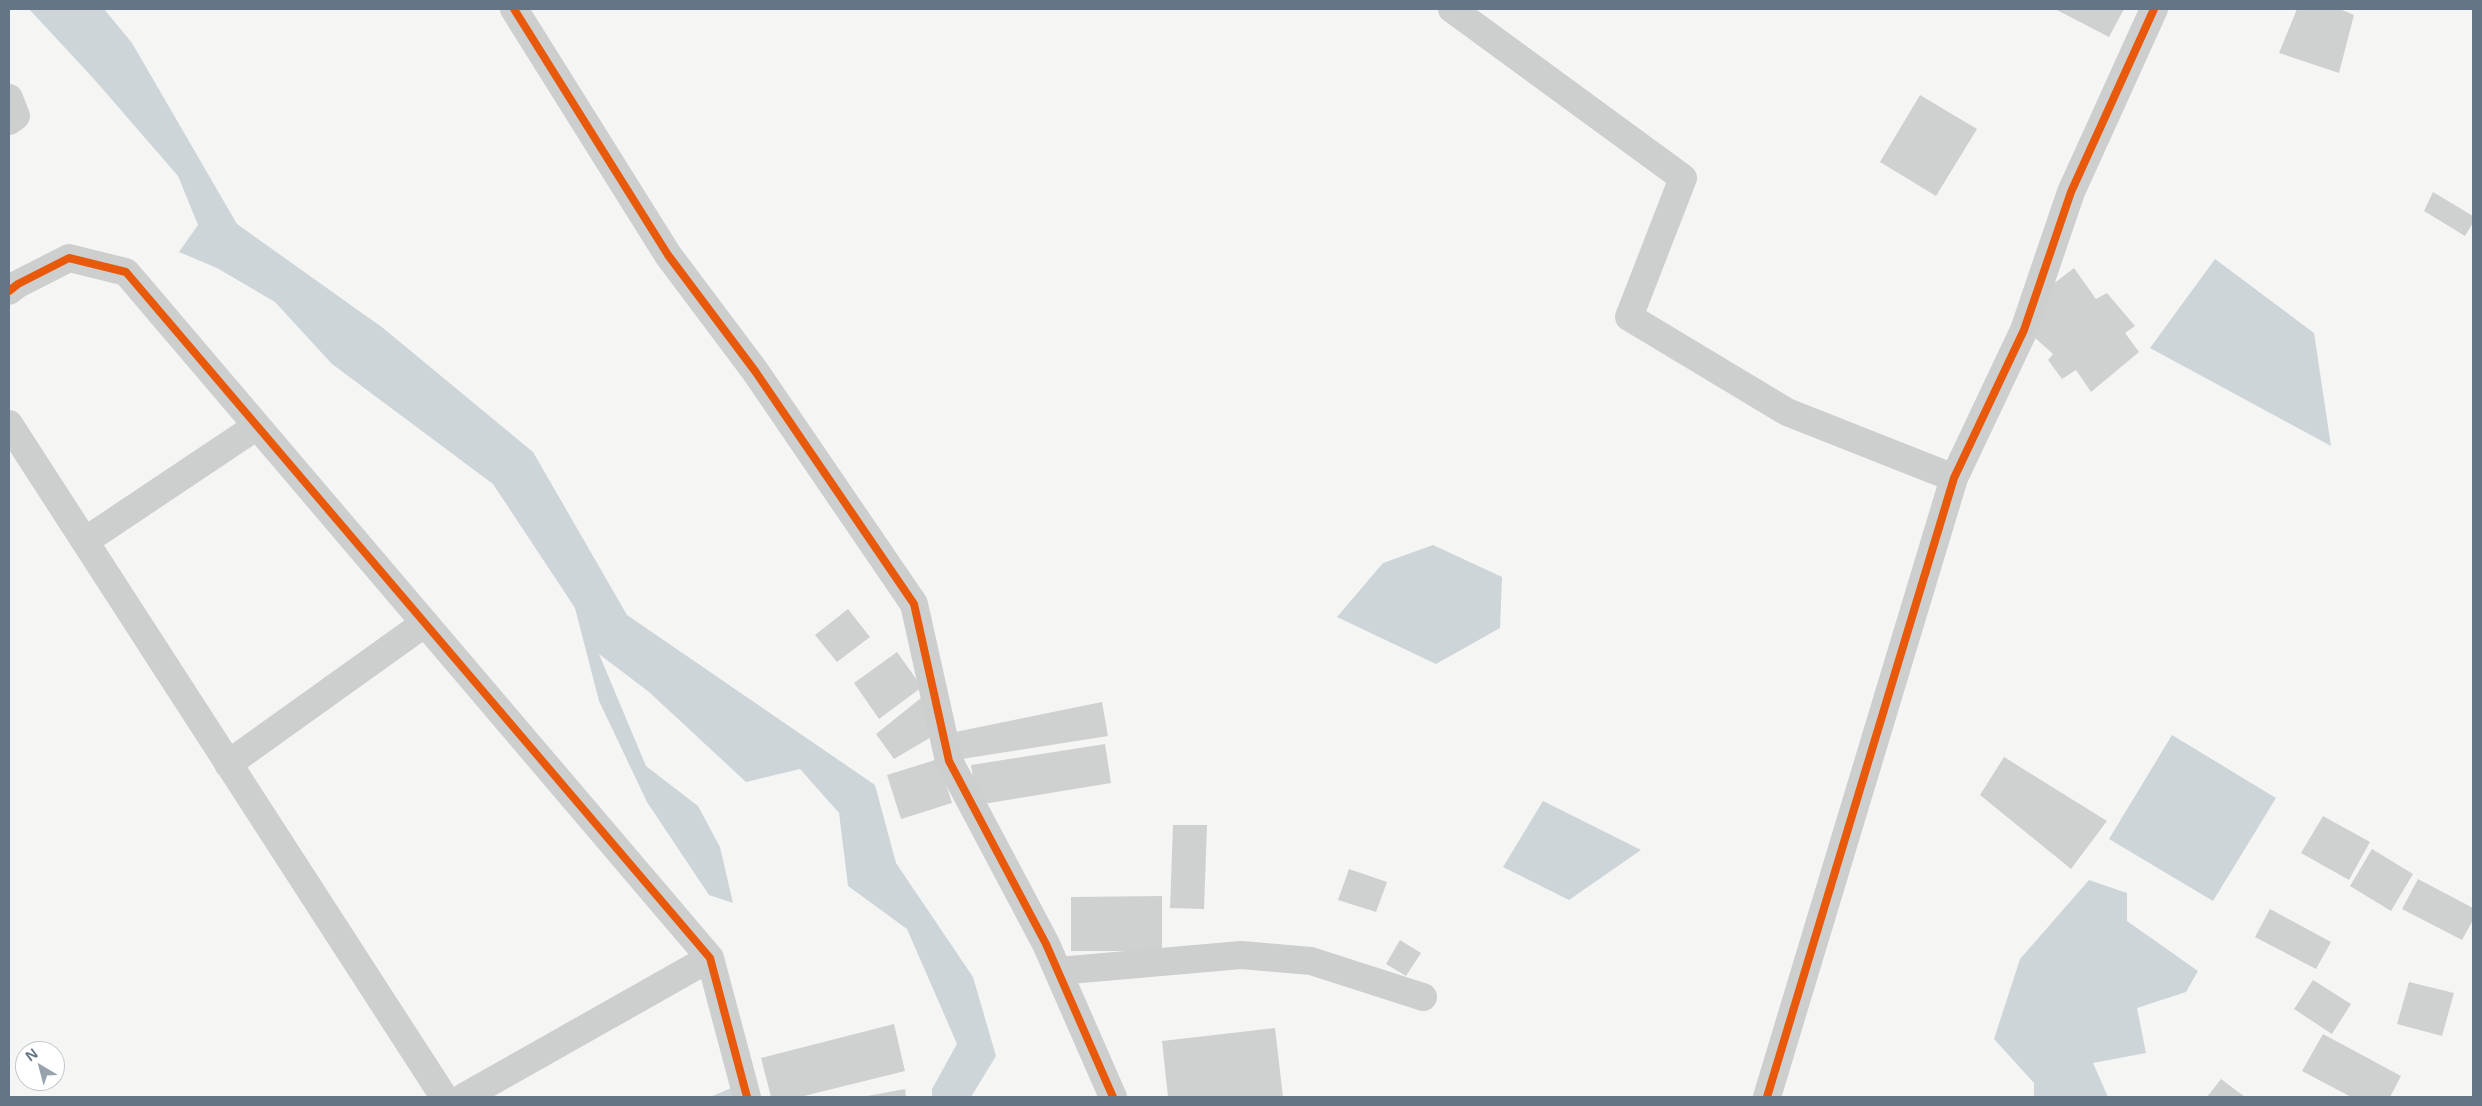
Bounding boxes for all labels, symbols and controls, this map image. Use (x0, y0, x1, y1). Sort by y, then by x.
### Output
north arrow (15, 1041, 65, 1091)
text: N (21, 1043, 42, 1065)

